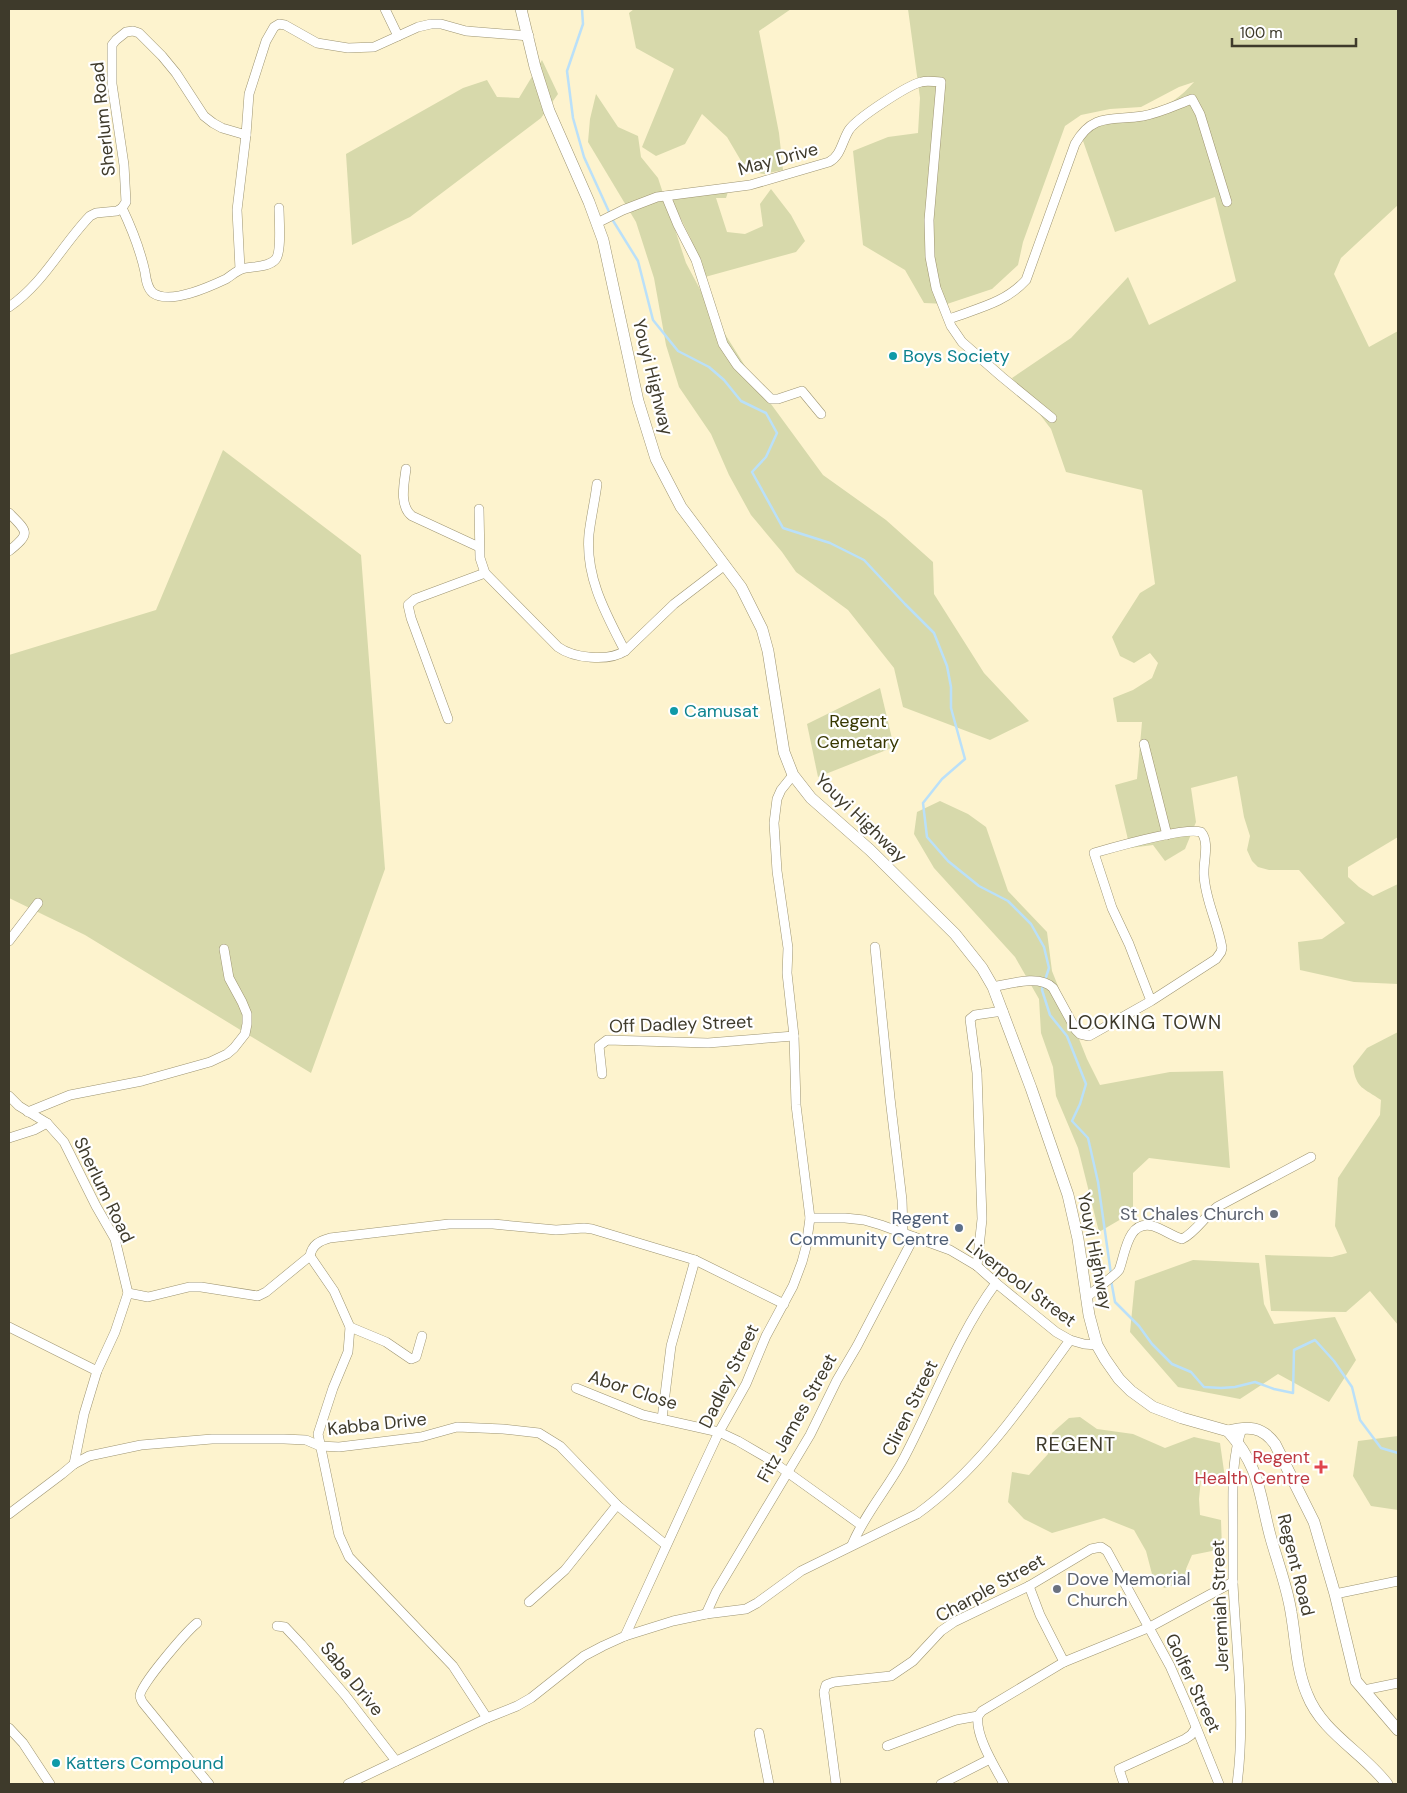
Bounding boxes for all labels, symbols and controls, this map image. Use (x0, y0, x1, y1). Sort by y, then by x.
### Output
scale bar (1232, 15, 1356, 47)
text: 100 m (1240, 23, 1283, 43)
street label: Sherlum Road (85, 61, 121, 177)
street label: May Drive (735, 137, 821, 181)
street label: Youyi Highway (627, 316, 679, 438)
place label: Boys Society (903, 344, 1010, 368)
marker: Boys Society (887, 350, 899, 362)
place label: Camusat (684, 699, 759, 723)
marker: Camusat (668, 705, 680, 717)
park label: Regent Cemetary (817, 709, 899, 754)
street label: Youyi Highway (810, 768, 912, 868)
street label: Off Dadley Street (609, 1009, 753, 1039)
district label: LOOKING TOWN (1068, 1010, 1222, 1035)
street label: Sherlum Road (68, 1133, 140, 1247)
street label: Youyi Highway (1072, 1190, 1118, 1312)
place label: St Chales Church (1120, 1202, 1264, 1226)
place label: Regent Community Centre (789, 1206, 949, 1251)
marker: St Chales Church (1268, 1208, 1280, 1220)
marker: Regent Community Centre (953, 1222, 965, 1234)
street label: Liverpool Street (961, 1234, 1081, 1332)
street label: Dadley Street (693, 1320, 765, 1432)
street label: Fitz James Street (752, 1349, 842, 1487)
street label: Cliren Street (876, 1356, 944, 1460)
street label: Abor Close (585, 1364, 681, 1416)
street label: Kabba Drive (326, 1407, 428, 1441)
district label: REGENT (1036, 1431, 1116, 1457)
place label: Regent Health Centre (1194, 1445, 1310, 1490)
marker: Regent Health Centre (1314, 1460, 1328, 1474)
street label: Regent Road (1272, 1511, 1320, 1619)
street label: Jeremiah Street (1206, 1540, 1234, 1672)
street label: Charple Street (931, 1548, 1049, 1628)
place label: Dove Memorial Church (1067, 1567, 1191, 1612)
marker: Dove Memorial Church (1051, 1583, 1063, 1595)
street label: Golfer Street (1160, 1630, 1226, 1736)
street label: Saba Drive (315, 1637, 389, 1721)
place label: Katters Compound (66, 1751, 224, 1775)
marker: Katters Compound (50, 1757, 62, 1769)

